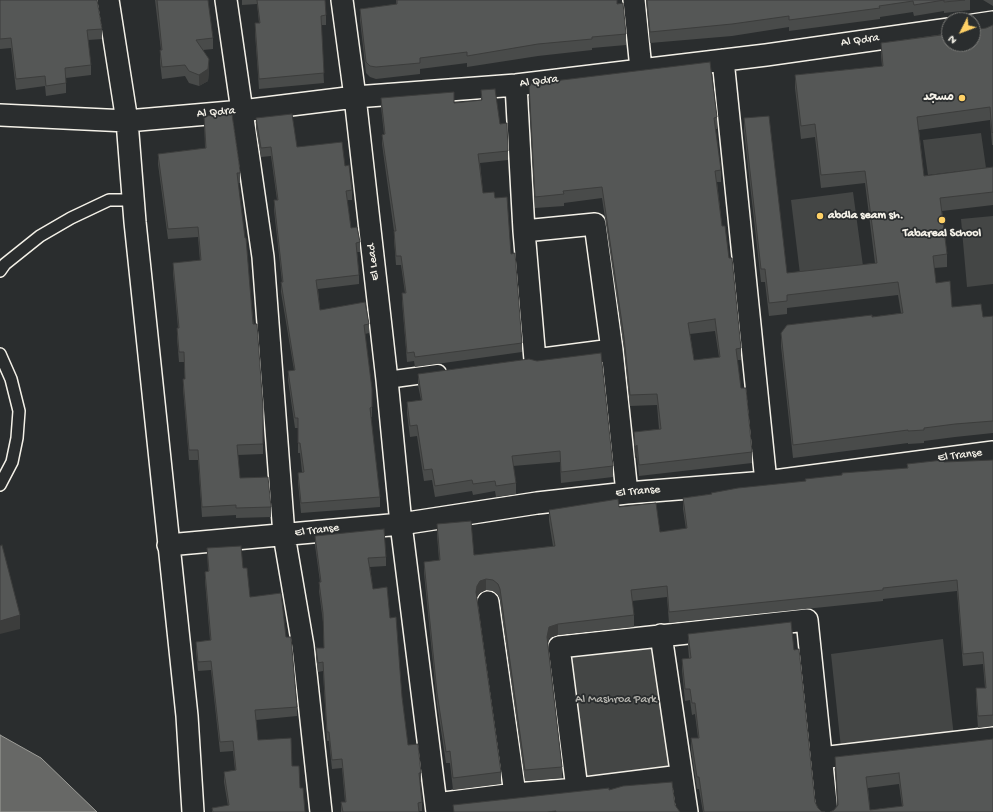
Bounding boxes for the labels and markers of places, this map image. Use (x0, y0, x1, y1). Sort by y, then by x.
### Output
place label: مسجد (923, 91, 954, 105)
marker: مسجد (957, 93, 967, 103)
place label: abdla seam sh. (828, 209, 903, 223)
marker: abdla seam sh. (815, 211, 825, 221)
marker: Tabareal School (937, 215, 947, 225)
place label: Tabareal School (903, 227, 981, 241)

